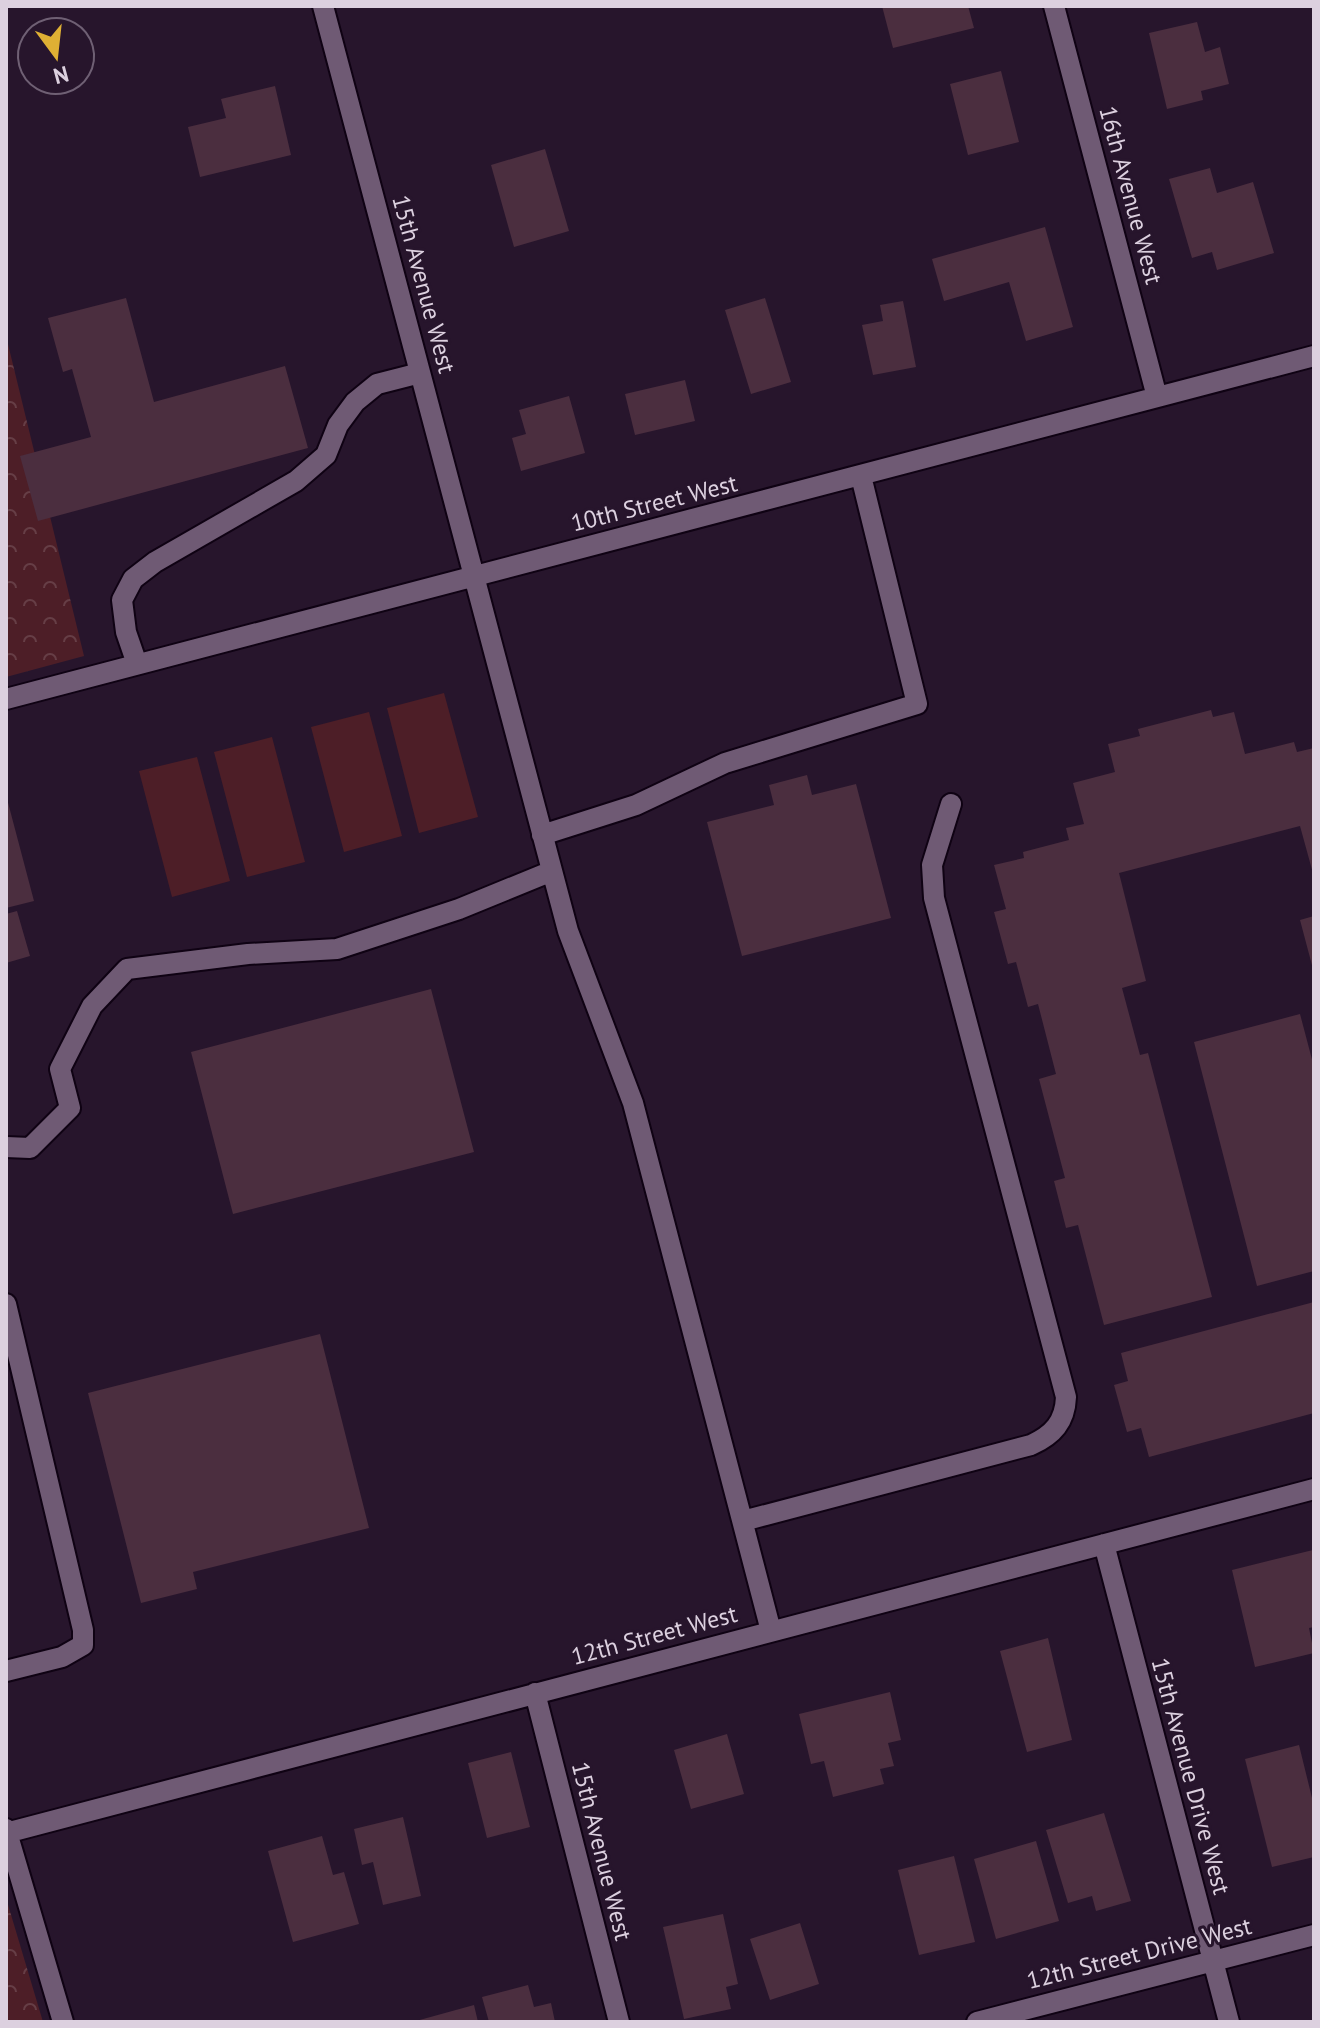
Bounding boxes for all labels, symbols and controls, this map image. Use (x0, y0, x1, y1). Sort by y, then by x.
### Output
north arrow (16, 16, 96, 96)
text: N (51, 60, 72, 91)
street label: 16th Avenue West (1092, 102, 1170, 288)
street label: 15th Avenue West (385, 191, 463, 377)
street label: 10th Street West (568, 467, 740, 539)
street label: 12th Street West (568, 1598, 740, 1672)
street label: 15th Avenue Drive West (1145, 1654, 1237, 1898)
street label: 15th Avenue West (565, 1758, 639, 1944)
street label: 12th Street Drive West (1023, 1910, 1255, 1996)

